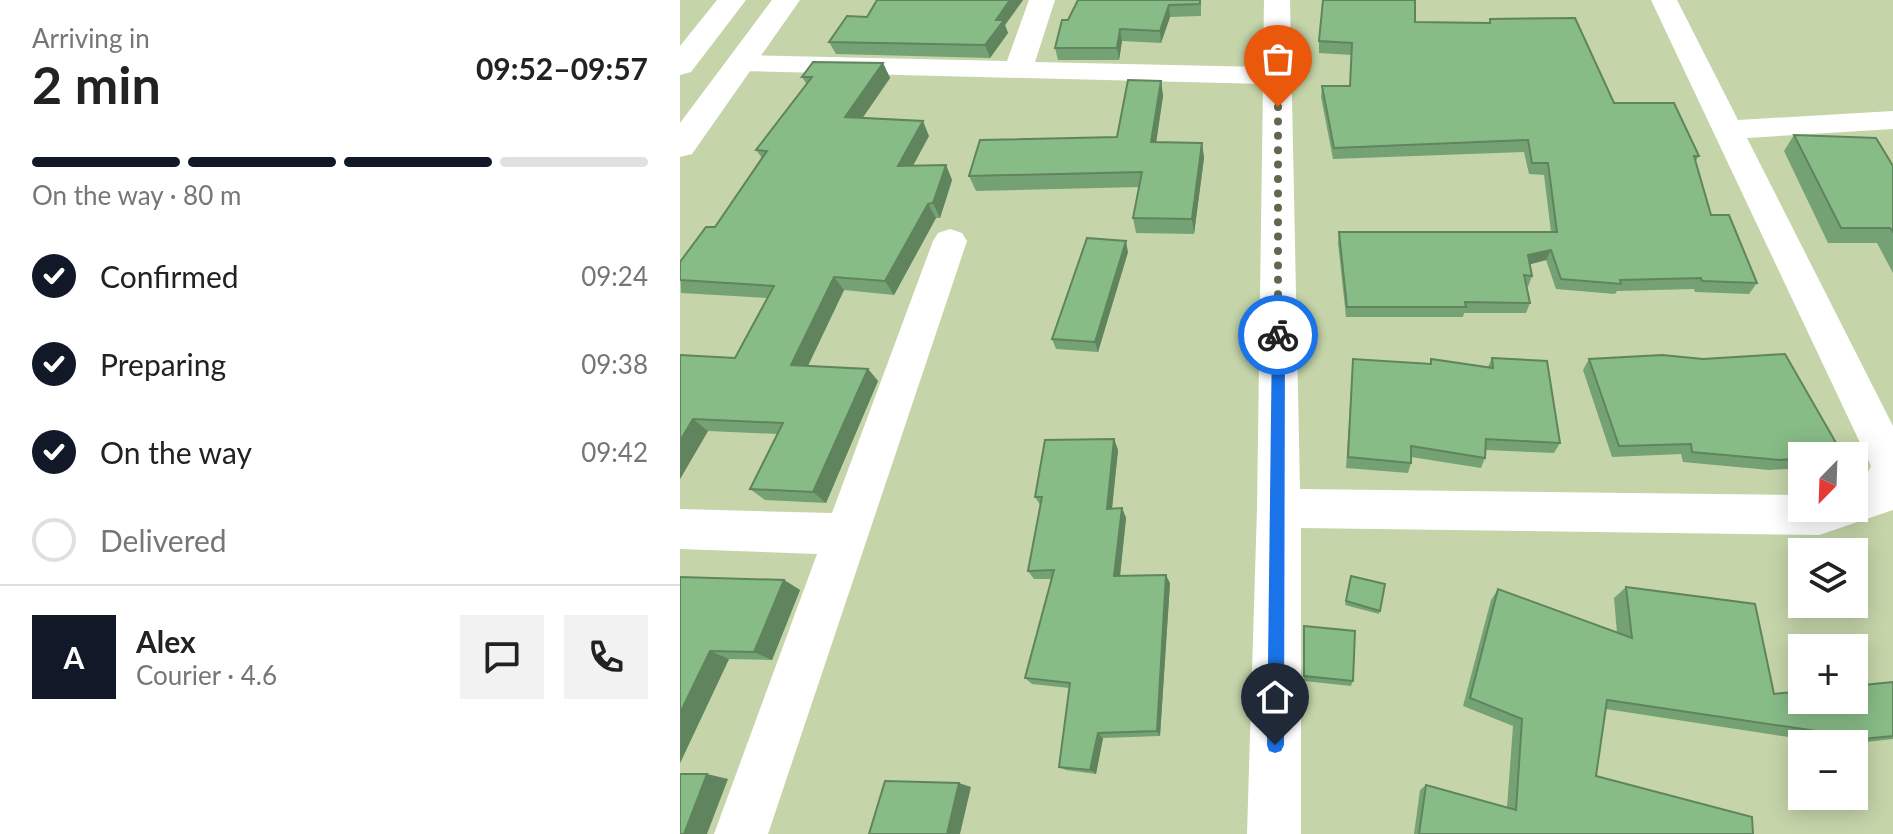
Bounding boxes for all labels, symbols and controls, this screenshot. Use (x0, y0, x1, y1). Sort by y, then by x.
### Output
text: Arriving in (32, 22, 150, 54)
pin (1244, 25, 1312, 107)
icon: bag (1256, 37, 1300, 81)
text: 09:52–09:57 (476, 50, 648, 86)
text: 2 min (32, 53, 161, 115)
text: On the way · 80 m (32, 179, 241, 211)
icon: check (32, 254, 76, 298)
text: Confirmed (100, 258, 239, 294)
text: 09:24 (581, 260, 648, 292)
courier (1238, 295, 1318, 375)
icon: bike (1256, 313, 1300, 357)
icon: check (32, 342, 76, 386)
text: Preparing (100, 346, 226, 382)
text: 09:38 (581, 348, 648, 380)
icon: check (32, 430, 76, 474)
text: On the way (100, 434, 252, 470)
text: 09:42 (581, 436, 648, 468)
north arrow (1788, 442, 1868, 522)
map controls (1788, 442, 1868, 810)
text: Delivered (100, 522, 227, 558)
button: layers (1788, 538, 1868, 618)
button: chat (460, 615, 544, 699)
button: phone (564, 615, 648, 699)
text: Alex (136, 623, 196, 659)
button: + (1788, 634, 1868, 714)
text: A (64, 639, 84, 675)
text: Courier · 4.6 (136, 659, 277, 691)
pin (1241, 663, 1309, 745)
icon: home (1253, 675, 1297, 719)
button: − (1788, 730, 1868, 810)

